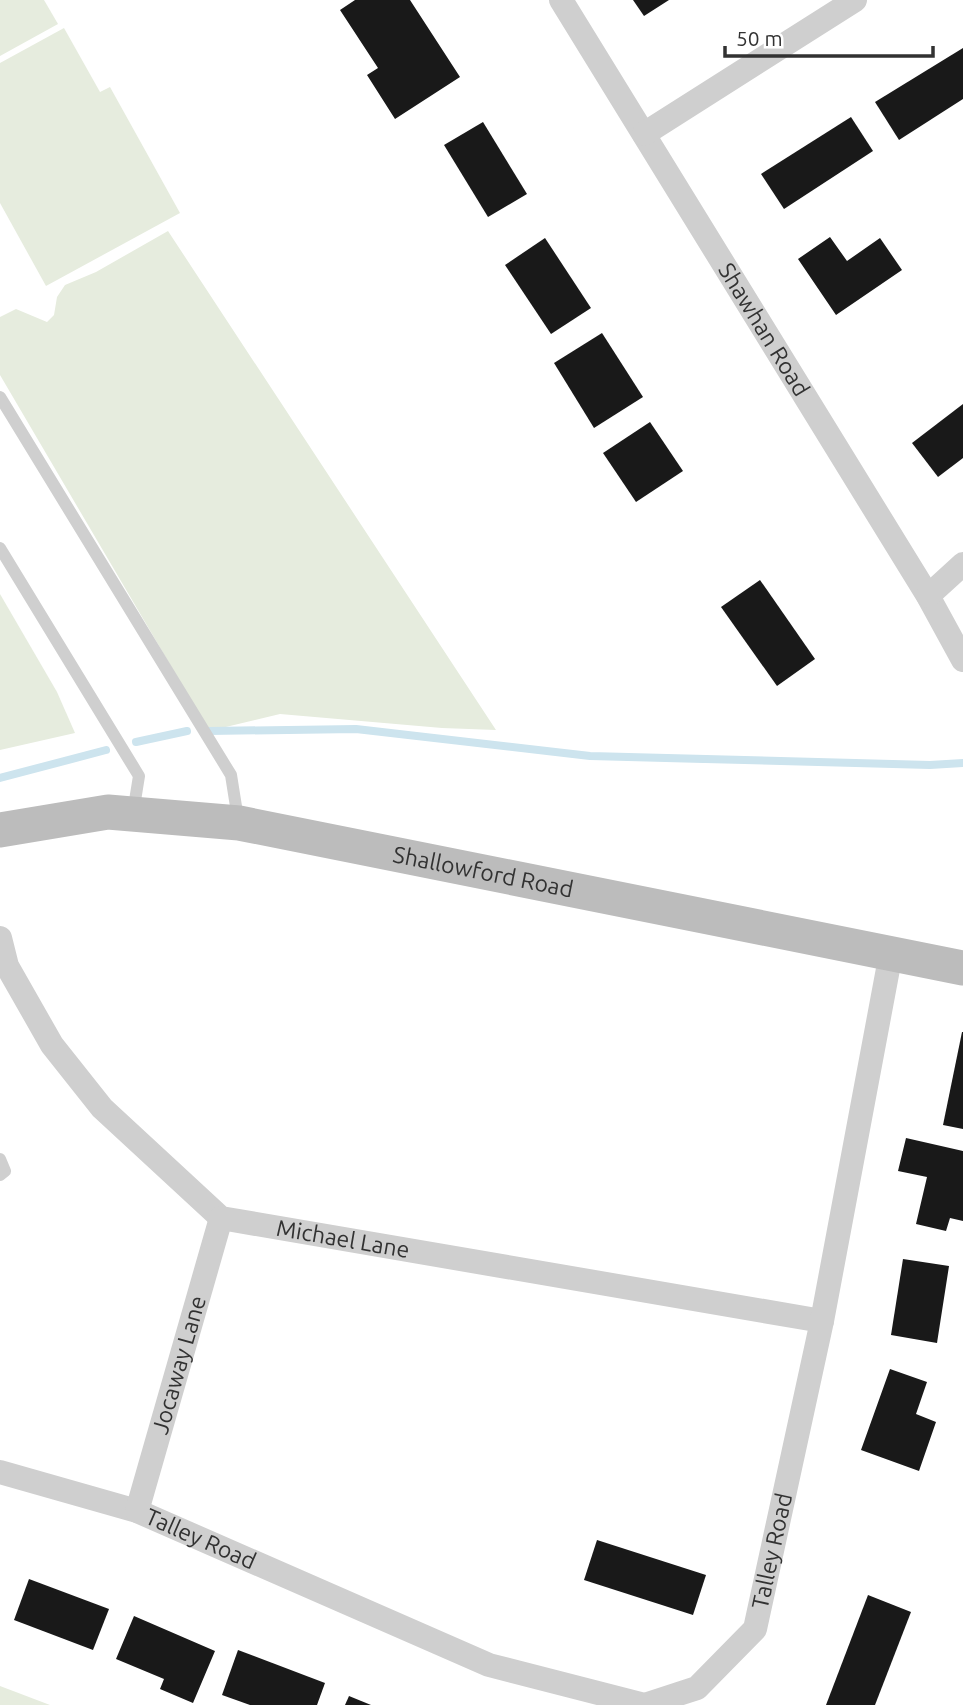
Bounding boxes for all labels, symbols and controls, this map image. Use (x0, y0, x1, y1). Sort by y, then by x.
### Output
scale bar (725, 14, 933, 58)
text: 50 m (736, 26, 783, 50)
street label: Shawhan Road (714, 258, 815, 400)
street label: Shallowford Road (391, 841, 576, 902)
street label: Michael Lane (275, 1215, 412, 1262)
street label: Jocaway Lane (147, 1293, 210, 1437)
street label: Talley Road (747, 1491, 796, 1611)
street label: Talley Road (142, 1503, 260, 1574)

